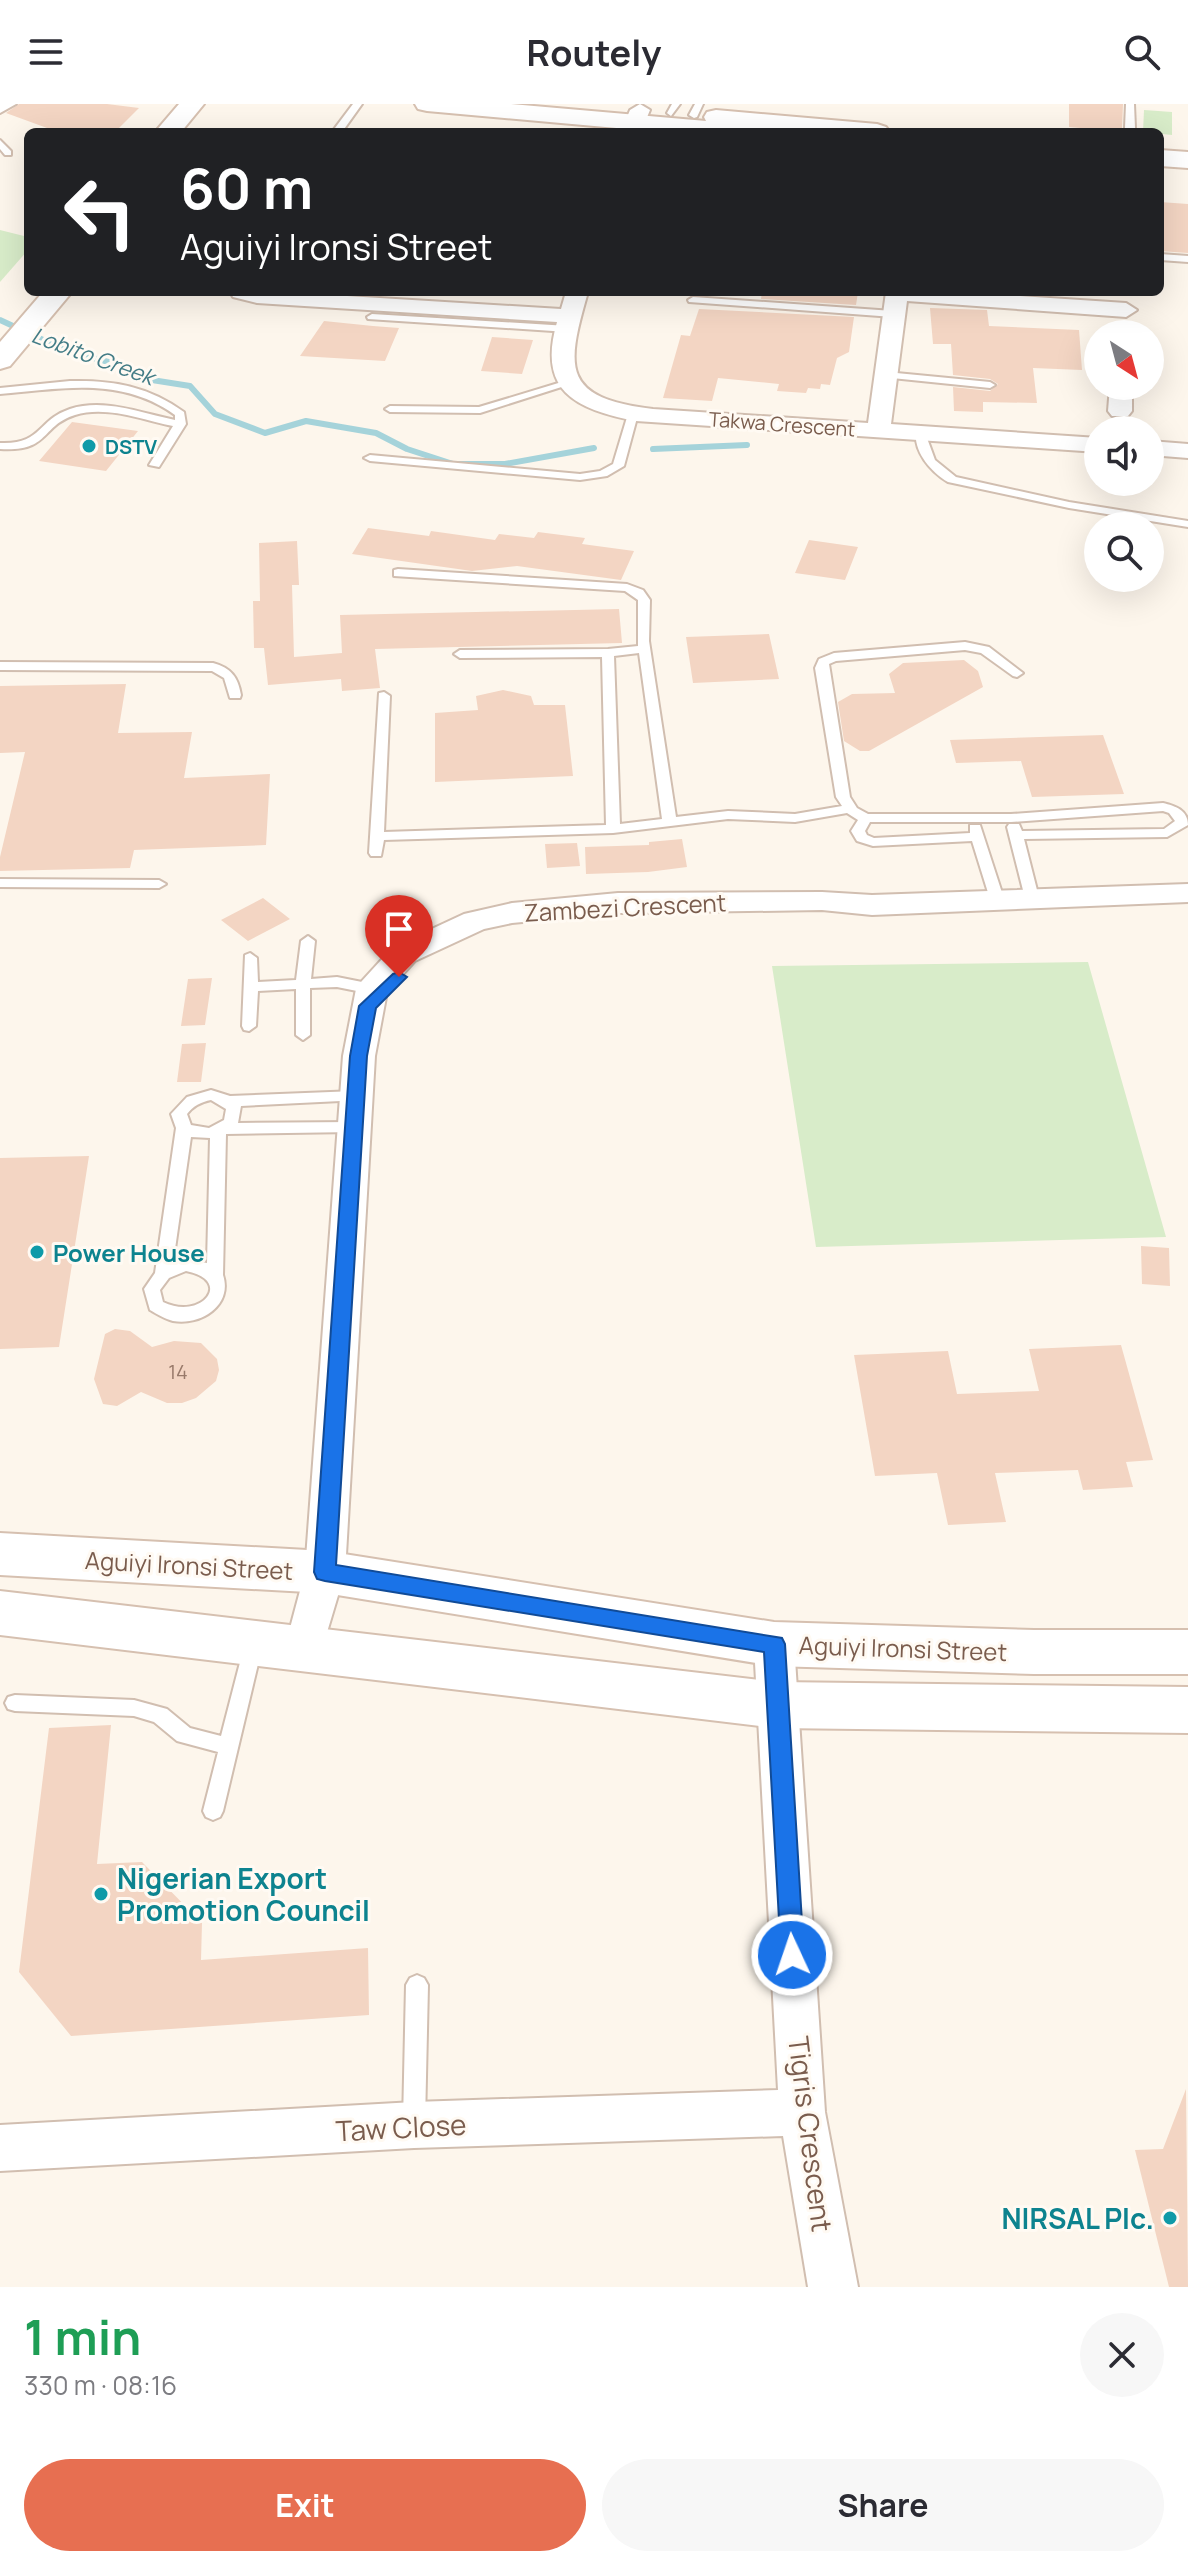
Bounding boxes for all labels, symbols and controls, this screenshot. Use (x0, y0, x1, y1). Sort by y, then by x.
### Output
text: Routely (526, 28, 662, 77)
icon: menu (24, 30, 68, 74)
icon: search (1120, 30, 1164, 74)
text: 60 m (180, 149, 313, 226)
icon: left (48, 160, 152, 264)
text: Aguiyi Ironsi Street (180, 222, 492, 271)
water label: Lobito Creek (28, 320, 161, 393)
north arrow (1084, 320, 1164, 400)
map controls (1084, 320, 1164, 592)
street label: Takwa Crescent (708, 405, 856, 443)
button: sound (1084, 416, 1164, 496)
place label: DSTV (105, 433, 157, 460)
marker: DSTV (80, 437, 98, 455)
button: search (1084, 512, 1164, 592)
street label: Zambezi Crescent (523, 885, 727, 929)
pin (365, 895, 433, 977)
icon: arrive (377, 907, 421, 951)
place label: Power House (53, 1236, 205, 1269)
marker: Power House (28, 1243, 46, 1261)
house number: 14 (168, 1358, 188, 1385)
street label: Aguiyi Ironsi Street (84, 1543, 294, 1587)
street label: Aguiyi Ironsi Street (798, 1628, 1008, 1668)
place label: Nigerian Export Promotion Council (117, 1859, 370, 1929)
marker: Nigerian Export Promotion Council (92, 1885, 110, 1903)
position arrow (750, 1913, 834, 1997)
street label: Tigris Crescent (780, 2034, 842, 2234)
street label: Taw Close (335, 2105, 467, 2149)
place label: NIRSAL Plc. (1001, 2199, 1154, 2237)
marker: NIRSAL Plc. (1161, 2209, 1179, 2227)
text: 1 min (24, 2304, 141, 2369)
button: close (1080, 2313, 1164, 2397)
text: 330 m · 08:16 (24, 2367, 177, 2403)
button: Exit (24, 2459, 586, 2551)
button: Share (602, 2459, 1164, 2551)

